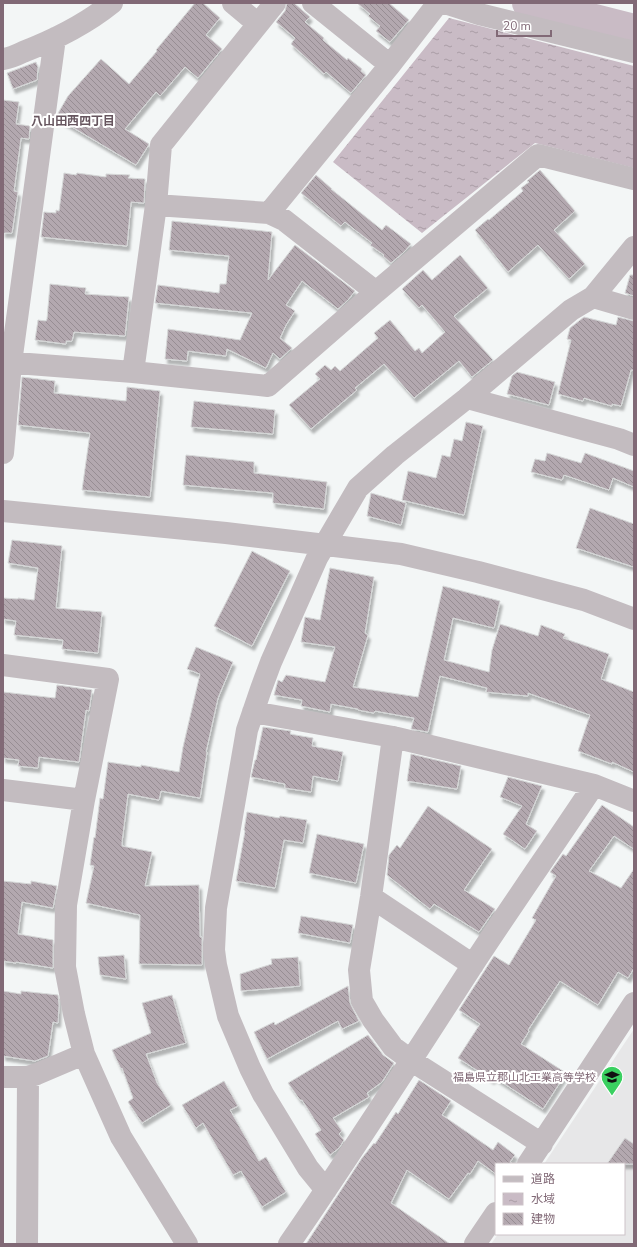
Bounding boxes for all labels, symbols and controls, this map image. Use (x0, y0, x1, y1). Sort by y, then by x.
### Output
scale bar (497, 12, 551, 38)
text: 20 m (503, 18, 531, 34)
district label: 八山田西四丁目 (31, 113, 115, 129)
school or university icon: 福島県立郡山北工業高等学校 (599, 1064, 625, 1097)
place label: 福島県立郡山北工業高等学校 (453, 1070, 596, 1085)
legend (495, 1163, 625, 1235)
text: 道路 (531, 1171, 555, 1187)
text: 水域 (531, 1191, 555, 1207)
text: 建物 (531, 1211, 555, 1227)

